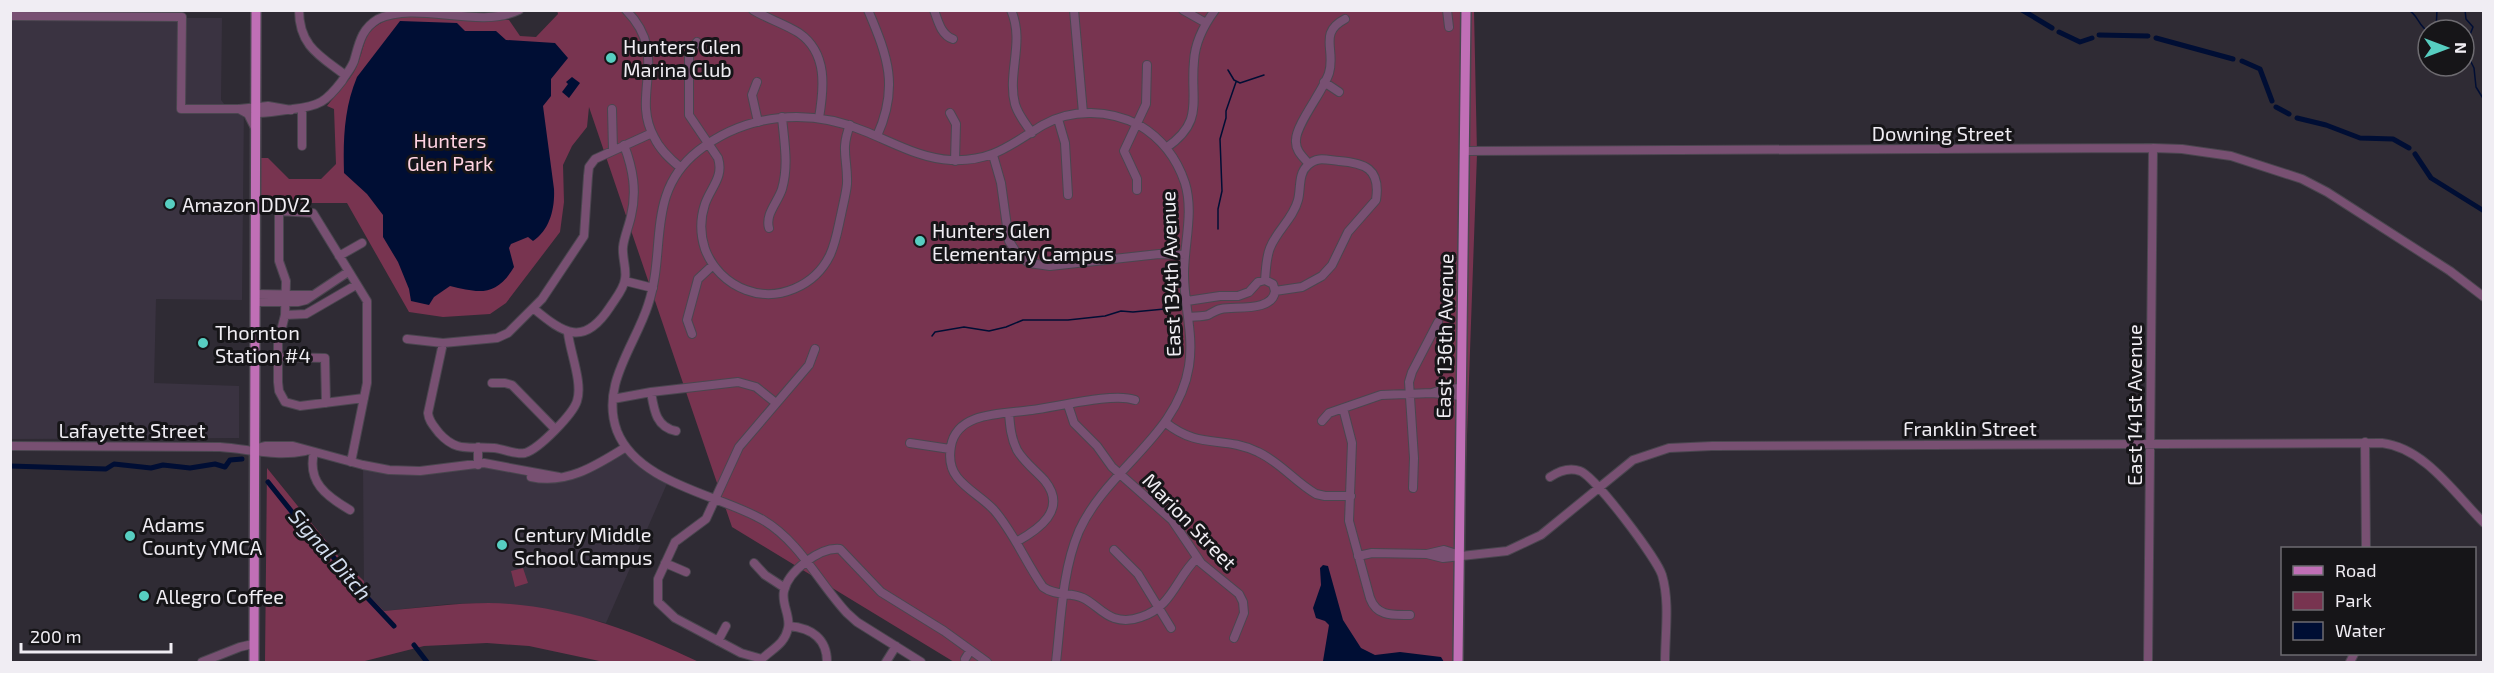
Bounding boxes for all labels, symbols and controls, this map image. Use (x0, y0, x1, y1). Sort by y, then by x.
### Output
north arrow (2416, 18, 2476, 78)
place label: Hunters Glen Marina Club (623, 34, 741, 81)
text: N (2452, 42, 2471, 54)
marker: Hunters Glen Marina Club (604, 51, 618, 65)
street label: Downing Street (1872, 121, 2013, 145)
park label: Hunters Glen Park (407, 128, 493, 175)
street label: East 134th Avenue (1155, 191, 1185, 357)
place label: Amazon DDV2 (182, 192, 310, 216)
marker: Amazon DDV2 (163, 197, 177, 211)
place label: Hunters Glen Elementary Campus (932, 218, 1114, 265)
marker: Hunters Glen Elementary Campus (913, 234, 927, 248)
street label: East 136th Avenue (1431, 253, 1457, 419)
place label: Thornton Station #4 (215, 320, 311, 367)
street label: East 141st Avenue (2122, 324, 2146, 486)
marker: Thornton Station #4 (196, 336, 210, 350)
street label: Franklin Street (1903, 416, 2037, 440)
street label: Lafayette Street (58, 418, 206, 442)
street label: Marion Street (1138, 468, 1242, 574)
water label: Signal Ditch (285, 503, 377, 605)
place label: Adams County YMCA (142, 512, 263, 559)
place label: Century Middle School Campus (514, 522, 652, 569)
marker: Adams County YMCA (123, 529, 137, 543)
marker: Century Middle School Campus (495, 538, 509, 552)
legend (2281, 547, 2476, 655)
text: Road (2335, 559, 2376, 581)
place label: Allegro Coffee (156, 584, 284, 608)
marker: Allegro Coffee (137, 589, 151, 603)
text: Park (2335, 589, 2372, 611)
scale bar (21, 616, 171, 654)
text: Water (2335, 619, 2385, 641)
text: 200 m (30, 625, 82, 647)

